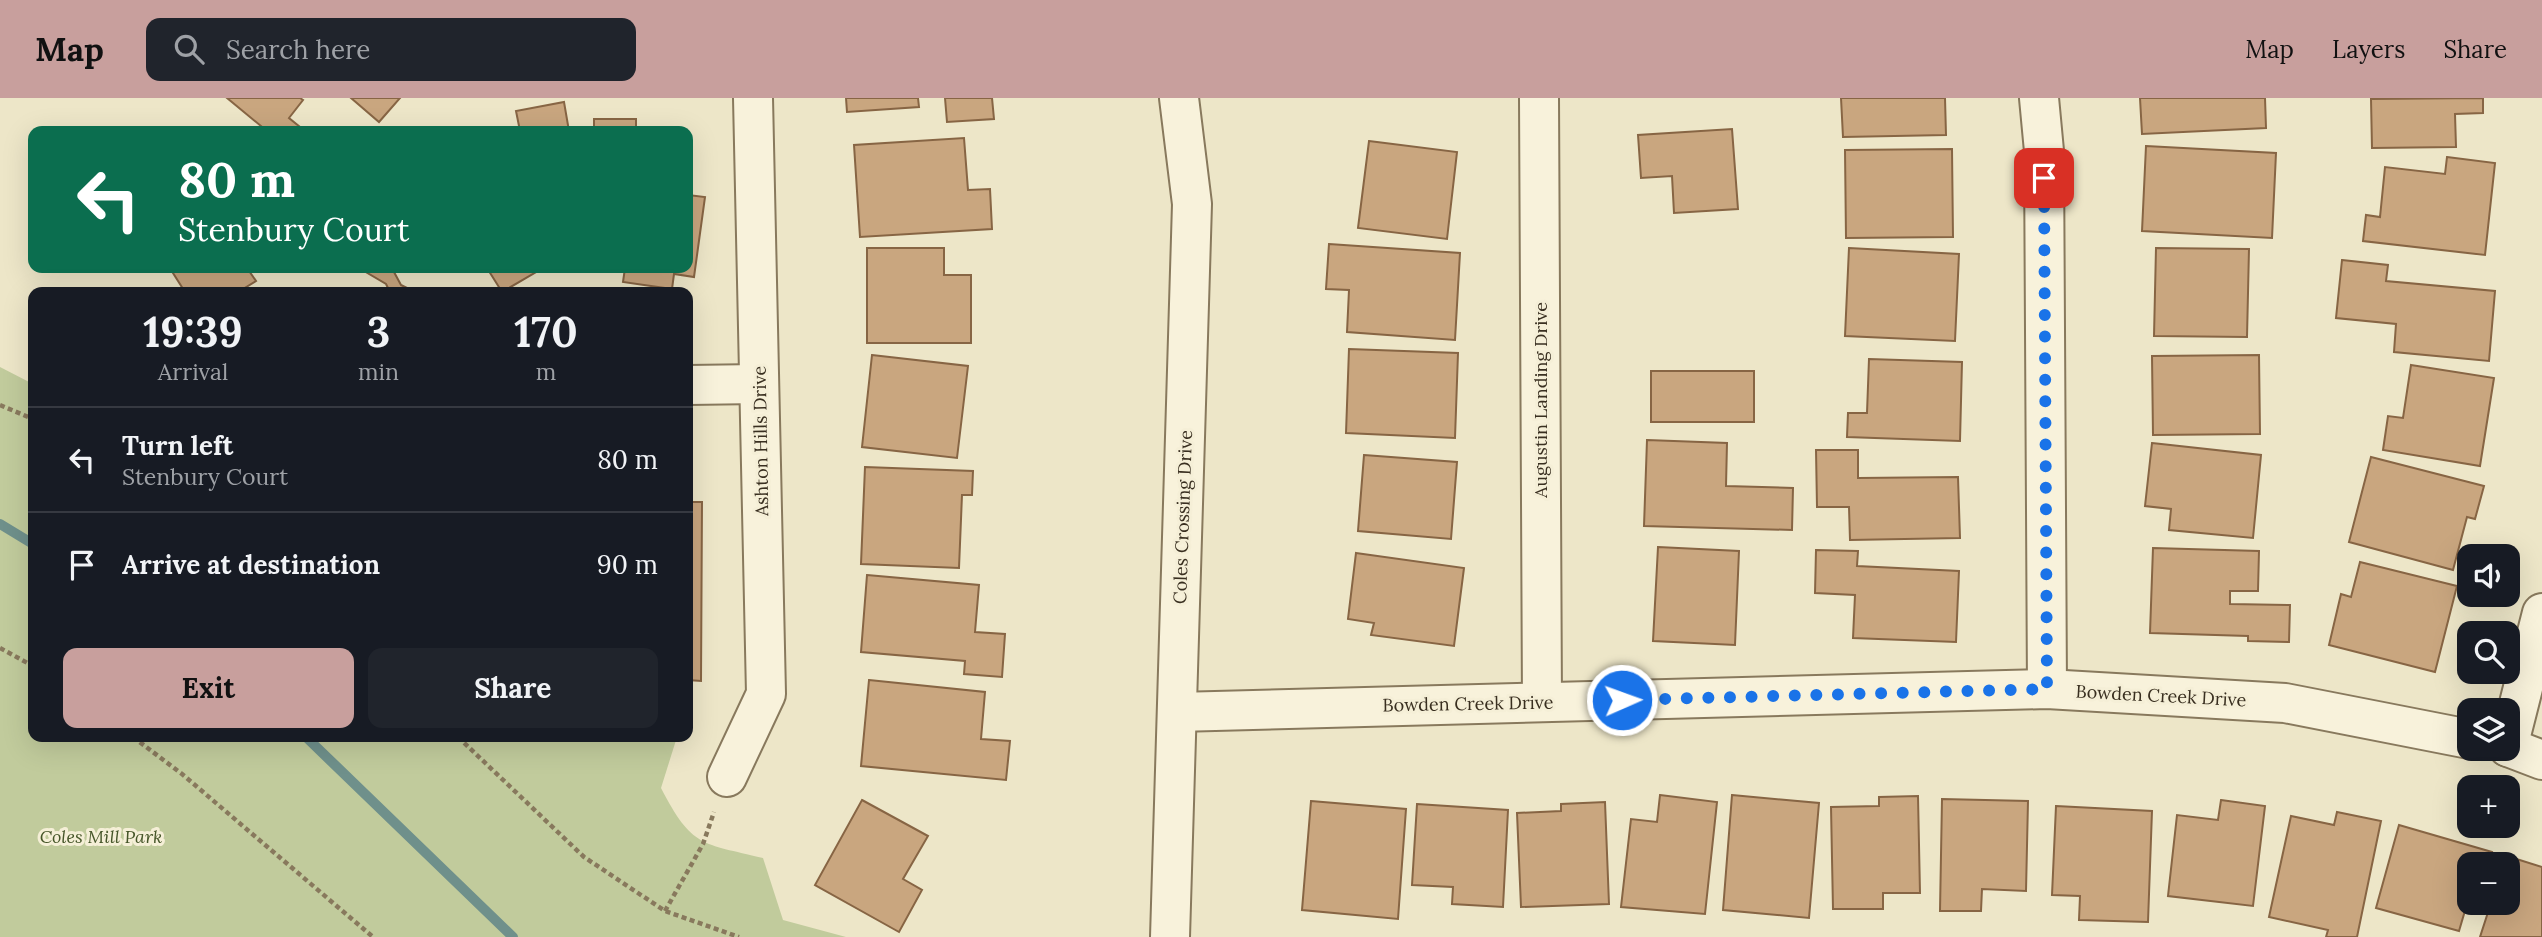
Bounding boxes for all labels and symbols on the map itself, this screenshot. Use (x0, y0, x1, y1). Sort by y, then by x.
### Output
pin (2014, 148, 2074, 208)
street label: Augustin Landing Drive (1529, 302, 1552, 499)
street label: Ashton Hills Drive (748, 365, 773, 517)
street label: Coles Crossing Drive (1168, 429, 1197, 604)
position arrow (1585, 663, 1659, 737)
street label: Bowden Creek Drive (2075, 680, 2247, 711)
street label: Bowden Creek Drive (1382, 691, 1554, 716)
park label: Coles Mill Park (40, 825, 162, 848)

